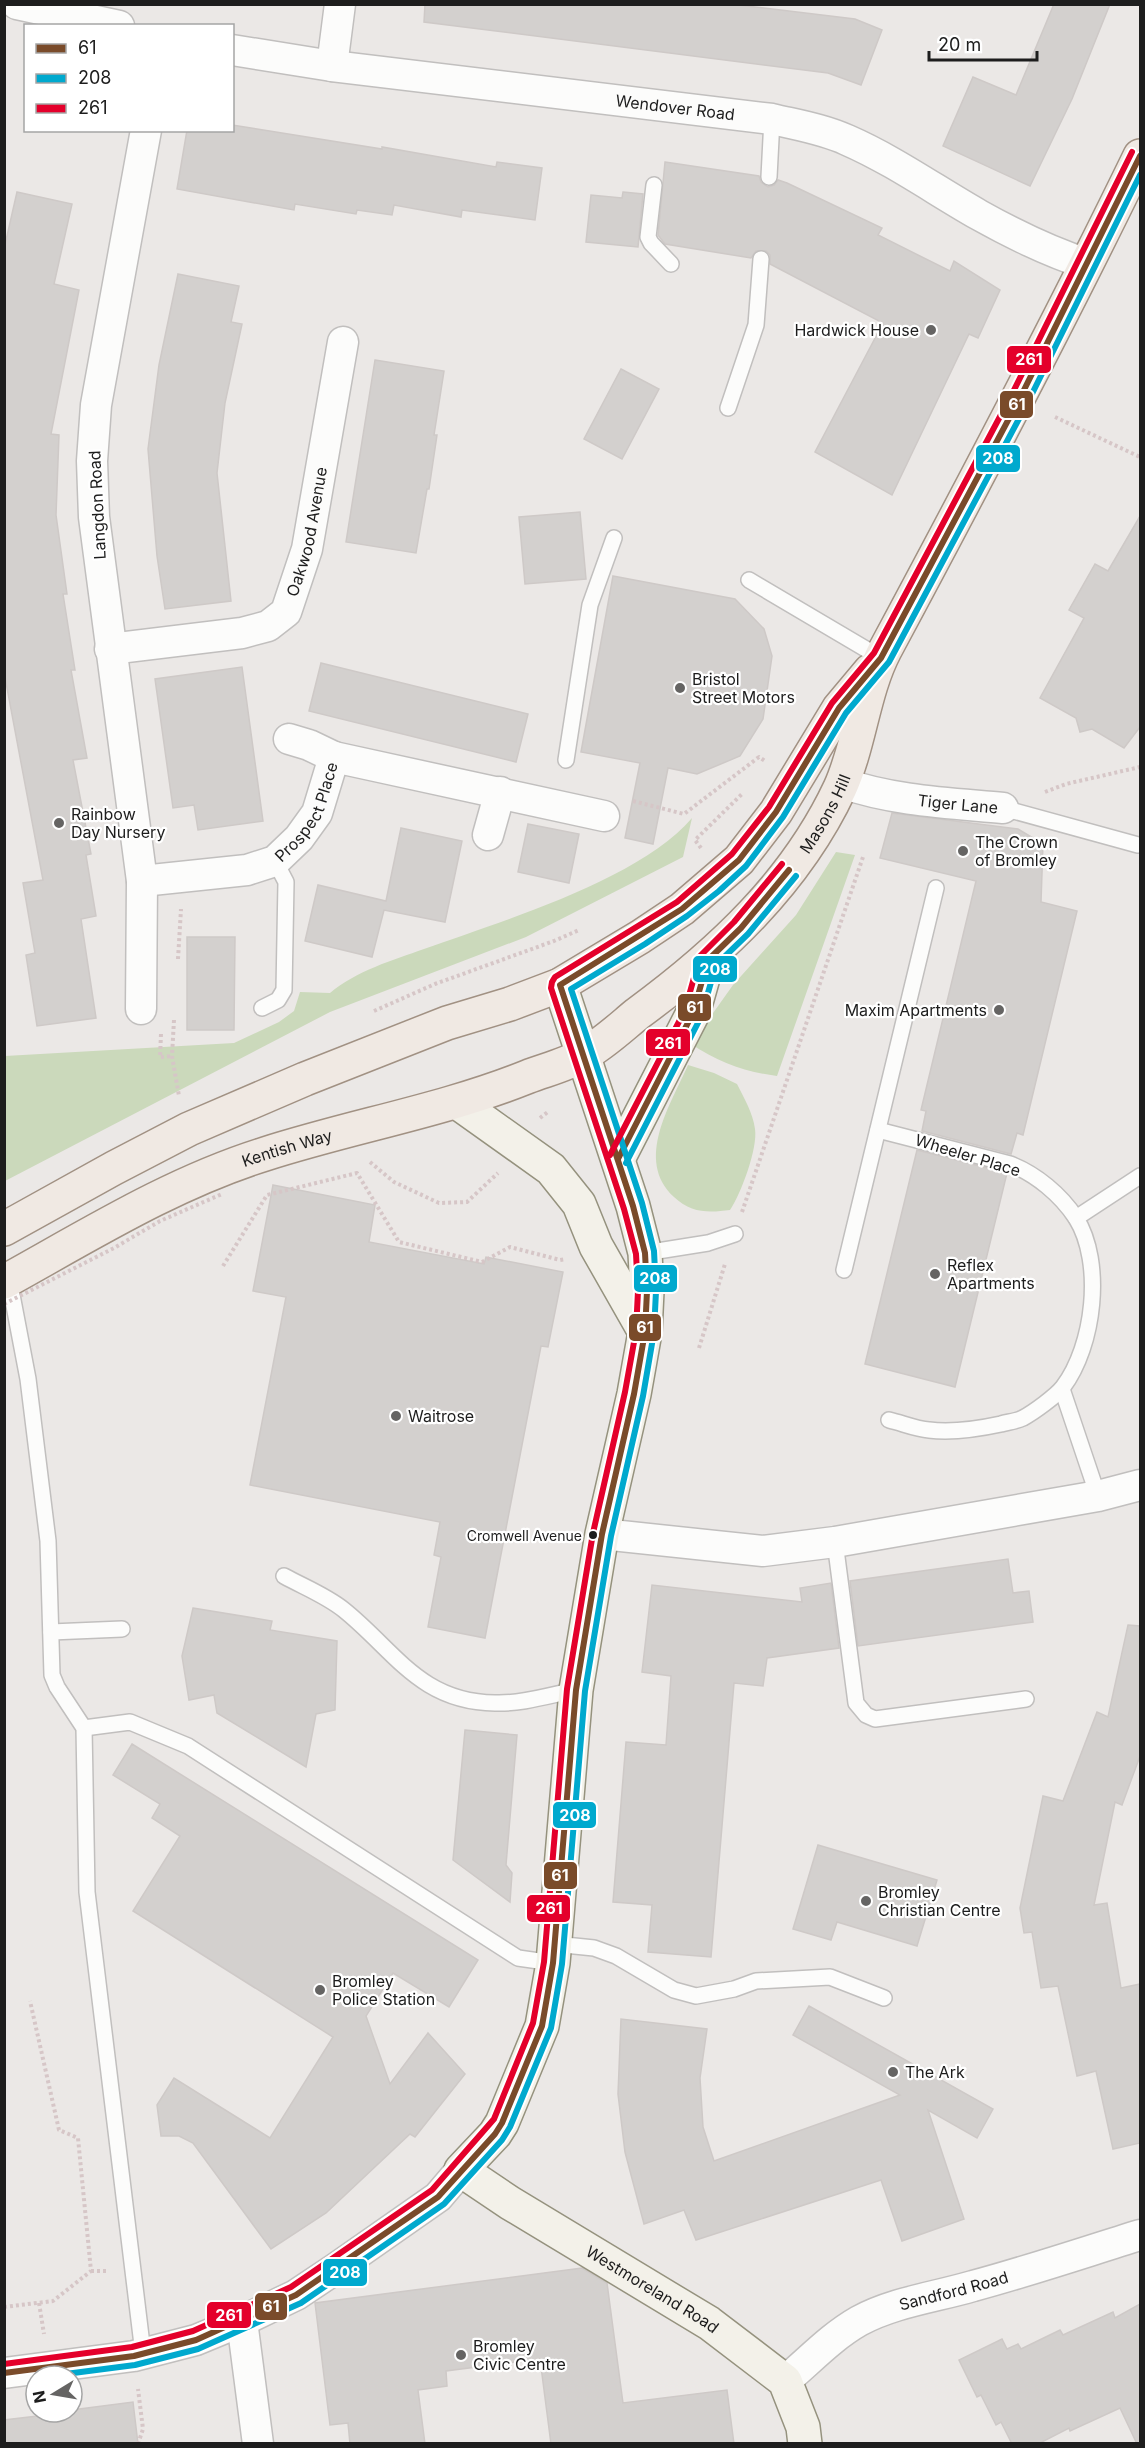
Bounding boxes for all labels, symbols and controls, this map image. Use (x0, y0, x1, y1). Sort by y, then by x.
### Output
legend (24, 24, 234, 132)
scale bar (929, 24, 1037, 62)
text: 20 m (938, 34, 981, 55)
text: 61 (78, 37, 96, 58)
text: 208 (78, 67, 111, 88)
street label: Wendover Road (615, 90, 736, 124)
text: 261 (78, 97, 107, 118)
place label: Hardwick House (794, 320, 919, 340)
marker: Hardwick House (924, 323, 938, 337)
line badge: 261 (1006, 345, 1052, 374)
text: 261 (1015, 349, 1043, 369)
line badge: 61 (999, 390, 1034, 419)
text: 61 (1008, 394, 1026, 414)
line badge: 208 (975, 444, 1021, 473)
text: 208 (982, 448, 1014, 468)
street label: Langdon Road (84, 450, 110, 560)
street label: Oakwood Avenue (282, 465, 331, 599)
place label: Bristol Street Motors (692, 669, 795, 707)
marker: Bristol Street Motors (673, 681, 687, 695)
street label: Prospect Place (270, 760, 342, 866)
street label: Masons Hill (795, 771, 855, 857)
street label: Tiger Lane (916, 790, 999, 818)
place label: Rainbow Day Nursery (71, 804, 165, 842)
marker: Rainbow Day Nursery (52, 816, 66, 830)
place label: The Crown of Bromley (975, 832, 1058, 870)
marker: The Crown of Bromley (956, 844, 970, 858)
line badge: 208 (692, 955, 738, 983)
text: 208 (699, 959, 731, 979)
line badge: 61 (677, 993, 712, 1022)
text: 61 (686, 997, 704, 1017)
place label: Maxim Apartments (845, 1000, 987, 1020)
marker: Maxim Apartments (992, 1003, 1006, 1017)
line badge: 261 (645, 1028, 691, 1057)
text: 261 (654, 1033, 682, 1053)
street label: Kentish Way (239, 1125, 334, 1171)
street label: Wheeler Place (913, 1129, 1023, 1181)
place label: Reflex Apartments (947, 1255, 1035, 1293)
line badge: 208 (633, 1264, 678, 1293)
marker: Reflex Apartments (928, 1267, 942, 1281)
text: 208 (639, 1268, 671, 1288)
line badge: 61 (628, 1313, 662, 1342)
text: 61 (636, 1317, 654, 1337)
place label: Waitrose (408, 1406, 474, 1426)
marker: Waitrose (389, 1409, 403, 1423)
place label: Cromwell Avenue (467, 1527, 582, 1544)
marker: Cromwell Avenue (587, 1529, 599, 1541)
line badge: 208 (552, 1801, 597, 1829)
text: 208 (559, 1805, 591, 1825)
line badge: 61 (543, 1861, 578, 1890)
text: 61 (551, 1865, 569, 1885)
place label: Bromley Christian Centre (878, 1882, 1001, 1920)
line badge: 261 (526, 1894, 571, 1923)
marker: Bromley Christian Centre (859, 1894, 873, 1908)
text: 261 (535, 1898, 563, 1918)
place label: Bromley Police Station (332, 1971, 435, 2009)
marker: Bromley Police Station (313, 1983, 327, 1997)
place label: The Ark (905, 2062, 965, 2082)
marker: The Ark (886, 2065, 900, 2079)
street label: Westmoreland Road (582, 2241, 723, 2337)
line badge: 208 (322, 2258, 368, 2287)
text: 208 (329, 2262, 361, 2282)
street label: Sandford Road (897, 2267, 1011, 2314)
line badge: 61 (254, 2292, 288, 2321)
text: 61 (262, 2296, 280, 2316)
line badge: 261 (206, 2301, 252, 2329)
text: 261 (215, 2305, 243, 2325)
place label: Bromley Civic Centre (473, 2336, 566, 2374)
marker: Bromley Civic Centre (454, 2348, 468, 2362)
north arrow (24, 2364, 84, 2424)
text: N (28, 2389, 50, 2405)

